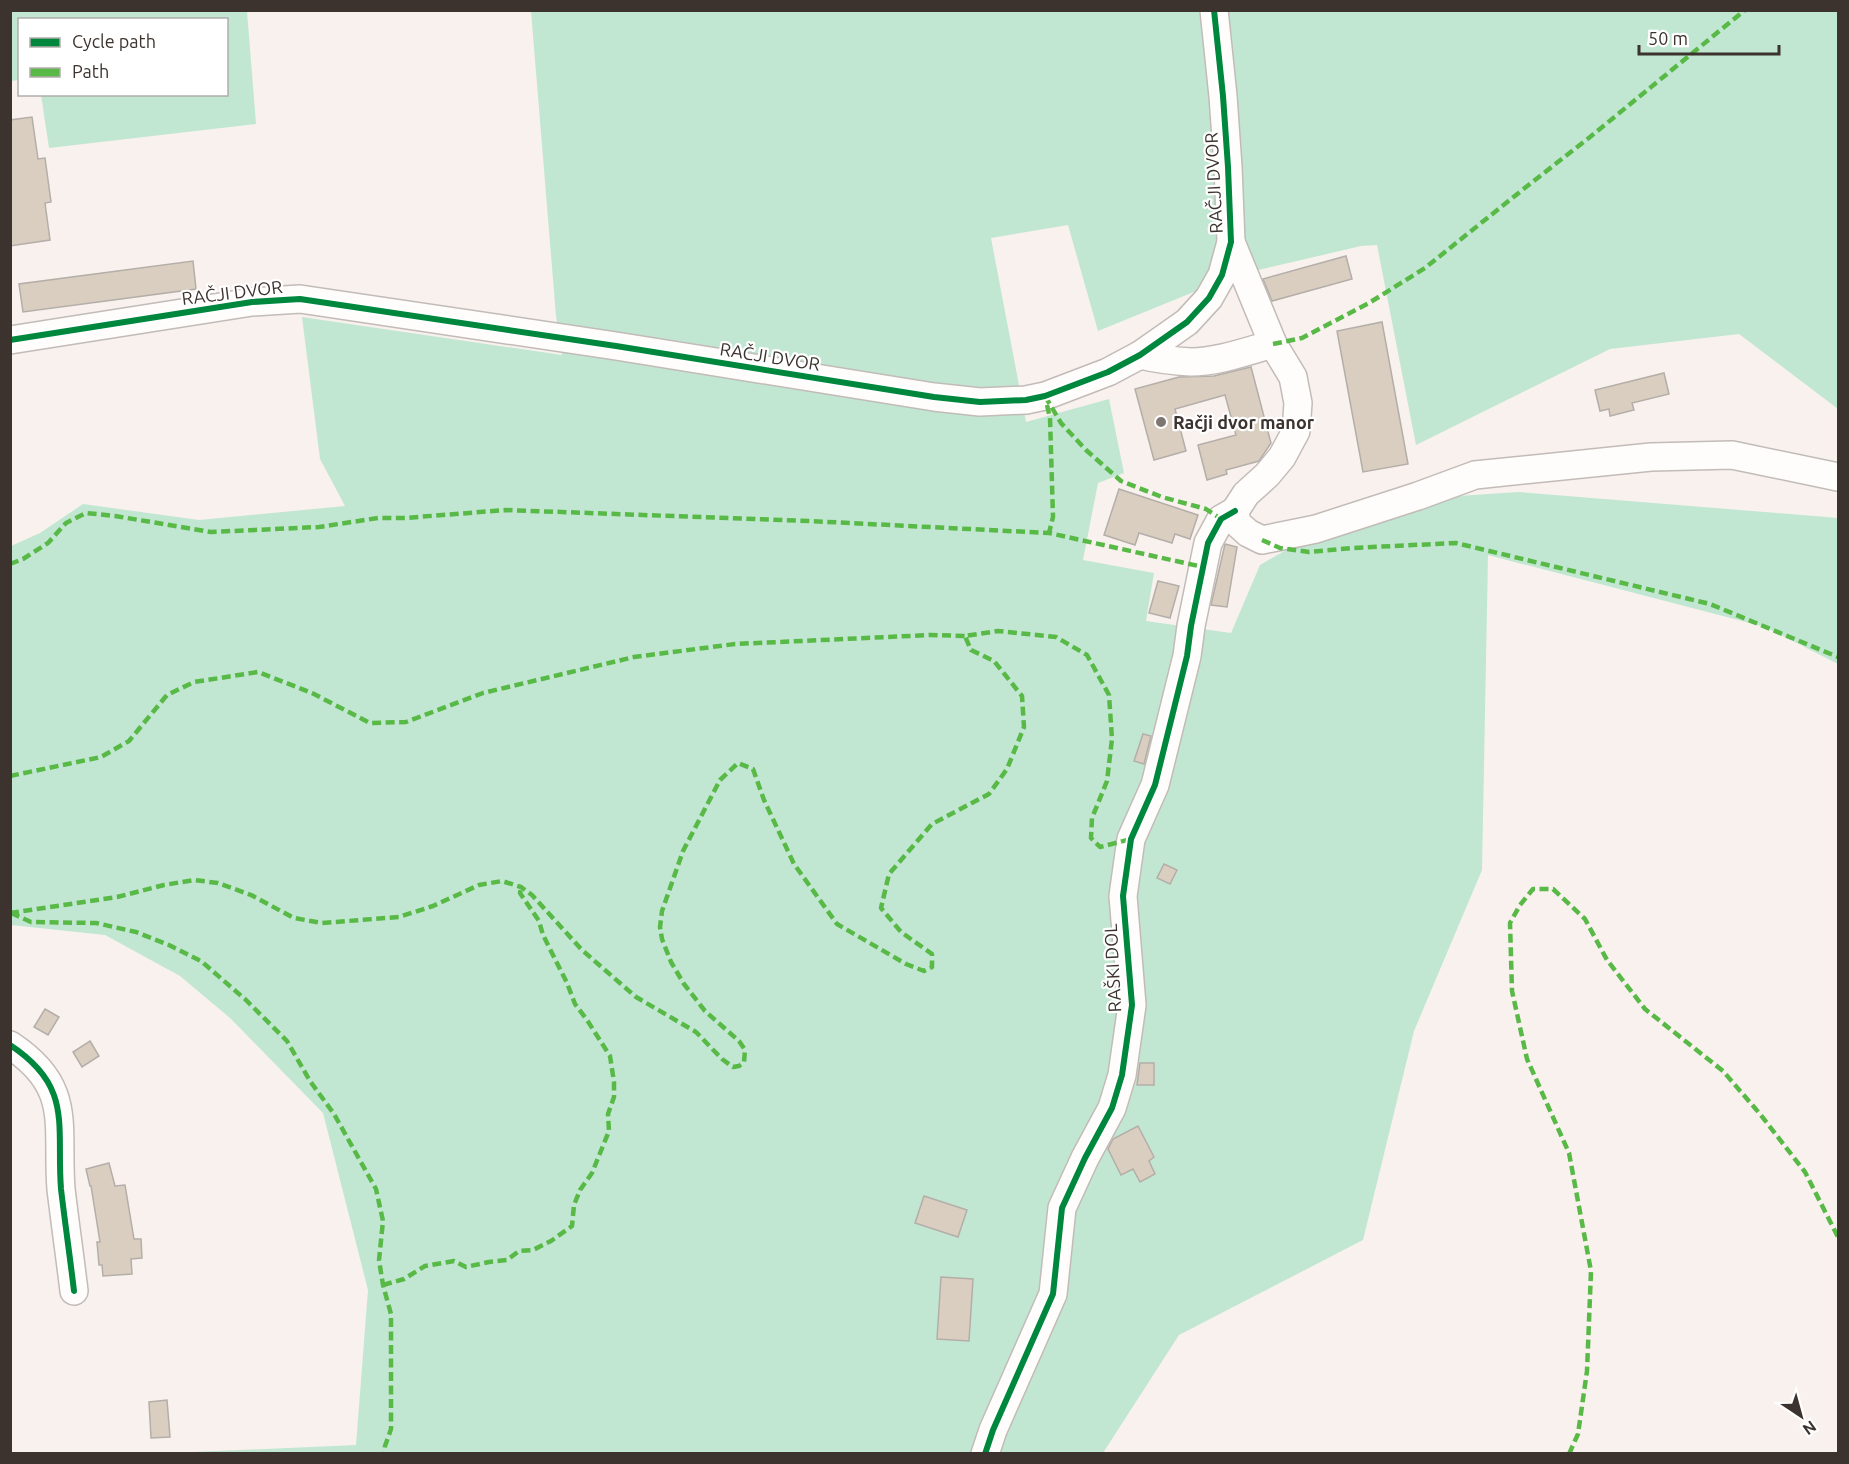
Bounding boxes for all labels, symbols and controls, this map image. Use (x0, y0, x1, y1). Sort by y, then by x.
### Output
legend (18, 18, 228, 96)
scale bar (1639, 18, 1778, 56)
text: 50 m (1648, 28, 1688, 48)
text: Cycle path (72, 31, 156, 51)
text: Path (72, 61, 109, 81)
street label: RAČJI DVOR (1199, 132, 1226, 234)
street label: RAČJI DVOR (180, 275, 283, 308)
street label: RAČJI DVOR (718, 337, 822, 374)
place label: Račji dvor manor (1173, 412, 1315, 432)
marker: Račji dvor manor (1154, 415, 1168, 429)
street label: RAŠKI DOL (1099, 923, 1124, 1013)
north arrow (1771, 1386, 1831, 1446)
text: N (1800, 1417, 1820, 1439)

